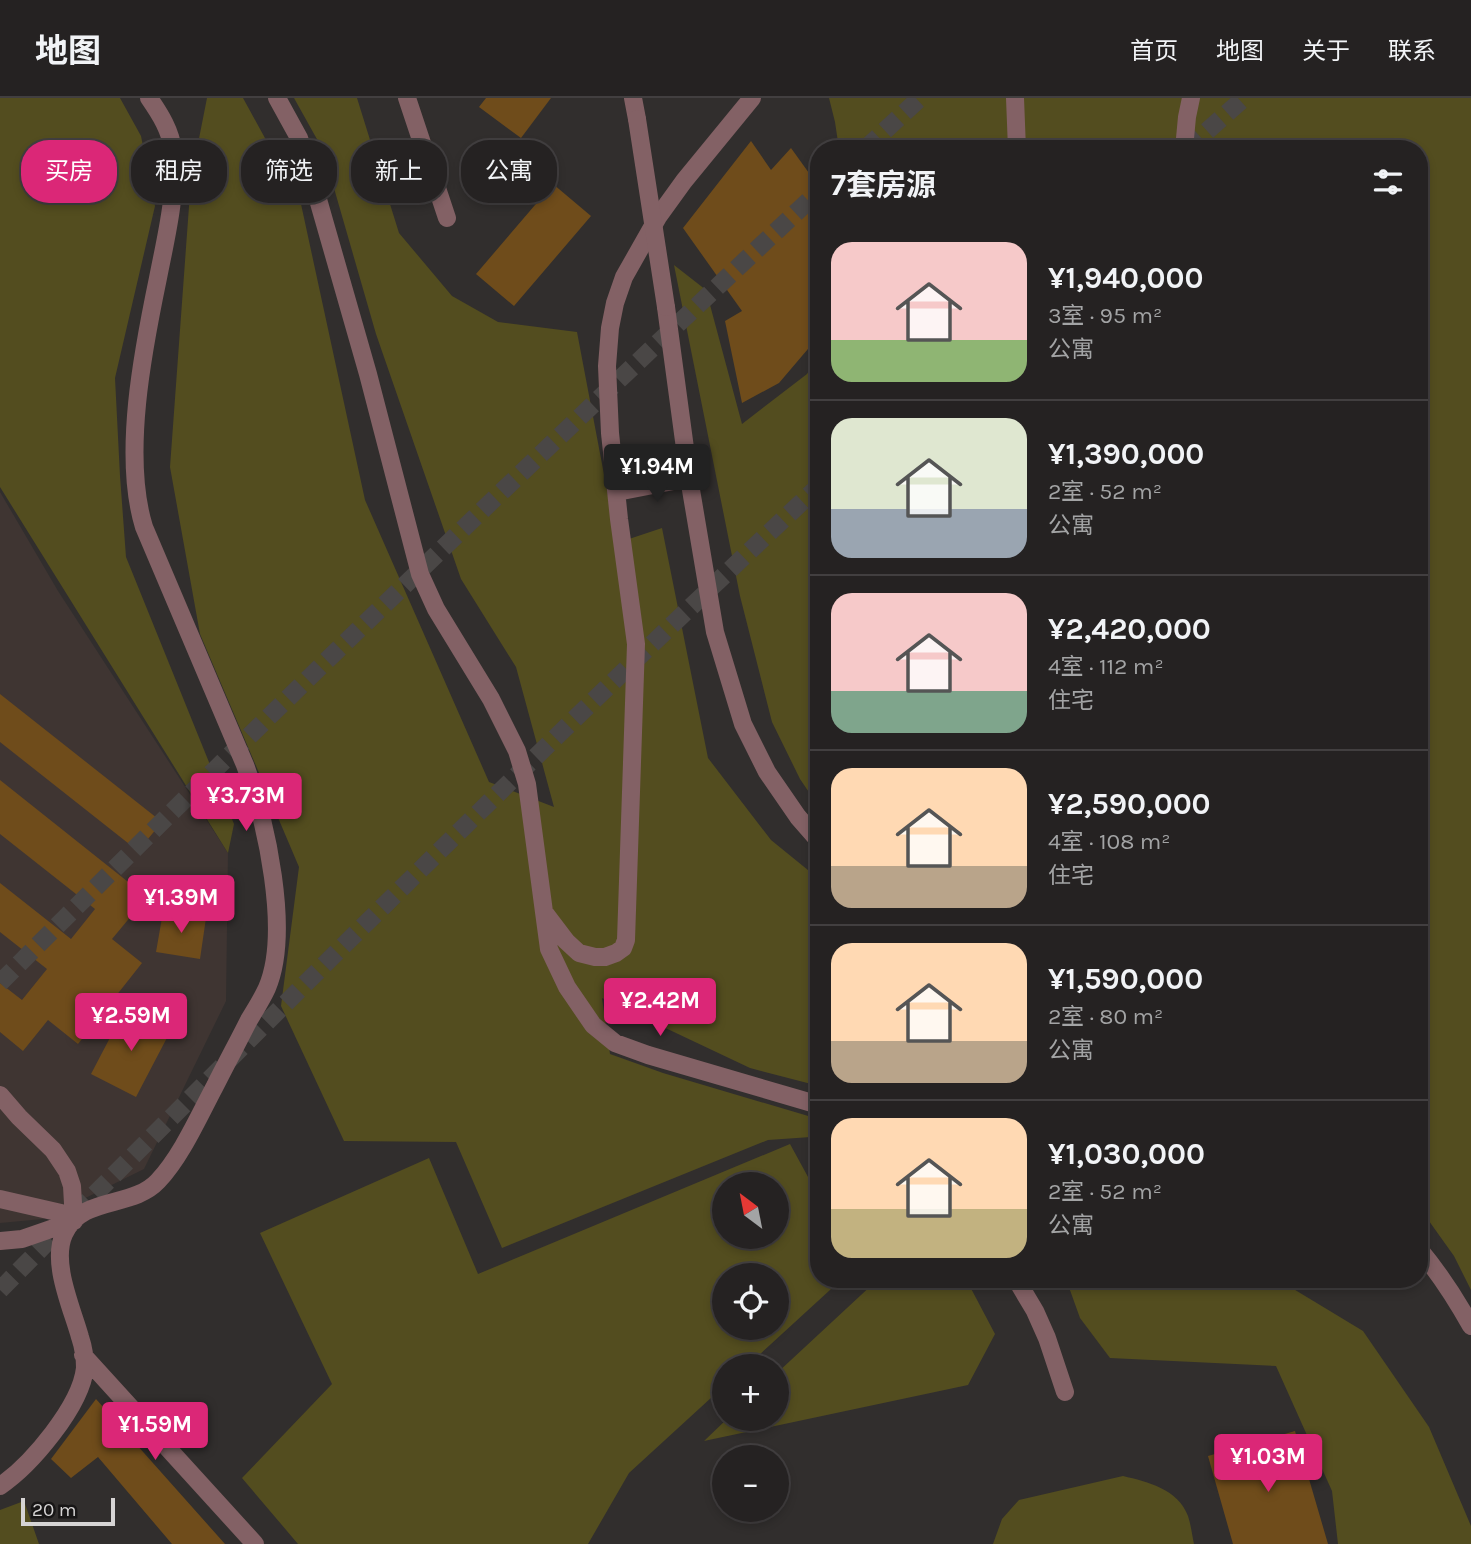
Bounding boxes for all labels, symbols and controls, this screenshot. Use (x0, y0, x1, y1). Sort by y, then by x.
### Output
text: 地图 (35, 32, 101, 70)
text: 首页 (1130, 37, 1178, 65)
text: 地图 (1216, 37, 1264, 65)
text: 关于 (1302, 37, 1350, 65)
text: 联系 (1388, 37, 1436, 65)
chip: 买房 (21, 140, 117, 203)
chip: 租房 (131, 140, 227, 203)
chip: 筛选 (241, 140, 337, 203)
chip: 新上 (351, 140, 447, 203)
chip: 公寓 (461, 140, 557, 203)
icon: filters (1369, 163, 1407, 201)
text: 7套房源 (831, 167, 936, 203)
text: ¥1,940,000 (1048, 260, 1204, 296)
icon: home (887, 270, 971, 354)
text: 3室 · 95 m² (1048, 302, 1162, 329)
text: 公寓 (1048, 336, 1094, 363)
text: ¥1,390,000 (1048, 436, 1204, 472)
pin: ¥1.94M (600, 444, 714, 504)
icon: home (887, 446, 971, 530)
text: ¥1.94M (620, 453, 694, 480)
text: 2室 · 52 m² (1048, 478, 1162, 505)
text: 公寓 (1048, 512, 1094, 539)
text: ¥2,420,000 (1048, 611, 1211, 647)
icon: home (887, 621, 971, 705)
text: 4室 · 112 m² (1048, 653, 1164, 680)
text: 住宅 (1048, 687, 1094, 714)
pin: ¥3.73M (189, 774, 303, 833)
text: ¥3.73M (207, 782, 285, 809)
text: ¥2,590,000 (1048, 786, 1211, 822)
icon: home (887, 796, 971, 880)
text: 4室 · 108 m² (1048, 828, 1170, 855)
text: 住宅 (1048, 862, 1094, 889)
pin: ¥1.39M (124, 876, 238, 935)
text: ¥1.39M (143, 884, 219, 911)
text: ¥1,590,000 (1048, 961, 1203, 997)
icon: home (887, 971, 971, 1055)
pin: ¥2.42M (603, 978, 717, 1038)
text: ¥2.42M (620, 987, 700, 1014)
pin: ¥2.59M (74, 993, 188, 1053)
text: ¥2.59M (91, 1002, 171, 1029)
text: 2室 · 80 m² (1048, 1003, 1163, 1030)
text: 公寓 (1048, 1037, 1094, 1064)
text: ¥1,030,000 (1048, 1136, 1205, 1172)
icon: home (887, 1146, 971, 1230)
north arrow (712, 1172, 789, 1250)
map controls (712, 1172, 789, 1522)
text: 2室 · 52 m² (1048, 1178, 1162, 1205)
text: 公寓 (1048, 1212, 1094, 1239)
button: locate (712, 1263, 789, 1340)
button: + (712, 1354, 789, 1431)
pin: ¥1.59M (98, 1402, 212, 1462)
text: ¥1.59M (118, 1411, 192, 1438)
pin: ¥1.03M (1211, 1434, 1325, 1494)
text: ¥1.03M (1230, 1443, 1306, 1470)
button: − (712, 1445, 789, 1522)
scale bar (21, 1495, 116, 1527)
text: 20 m (32, 1499, 77, 1521)

